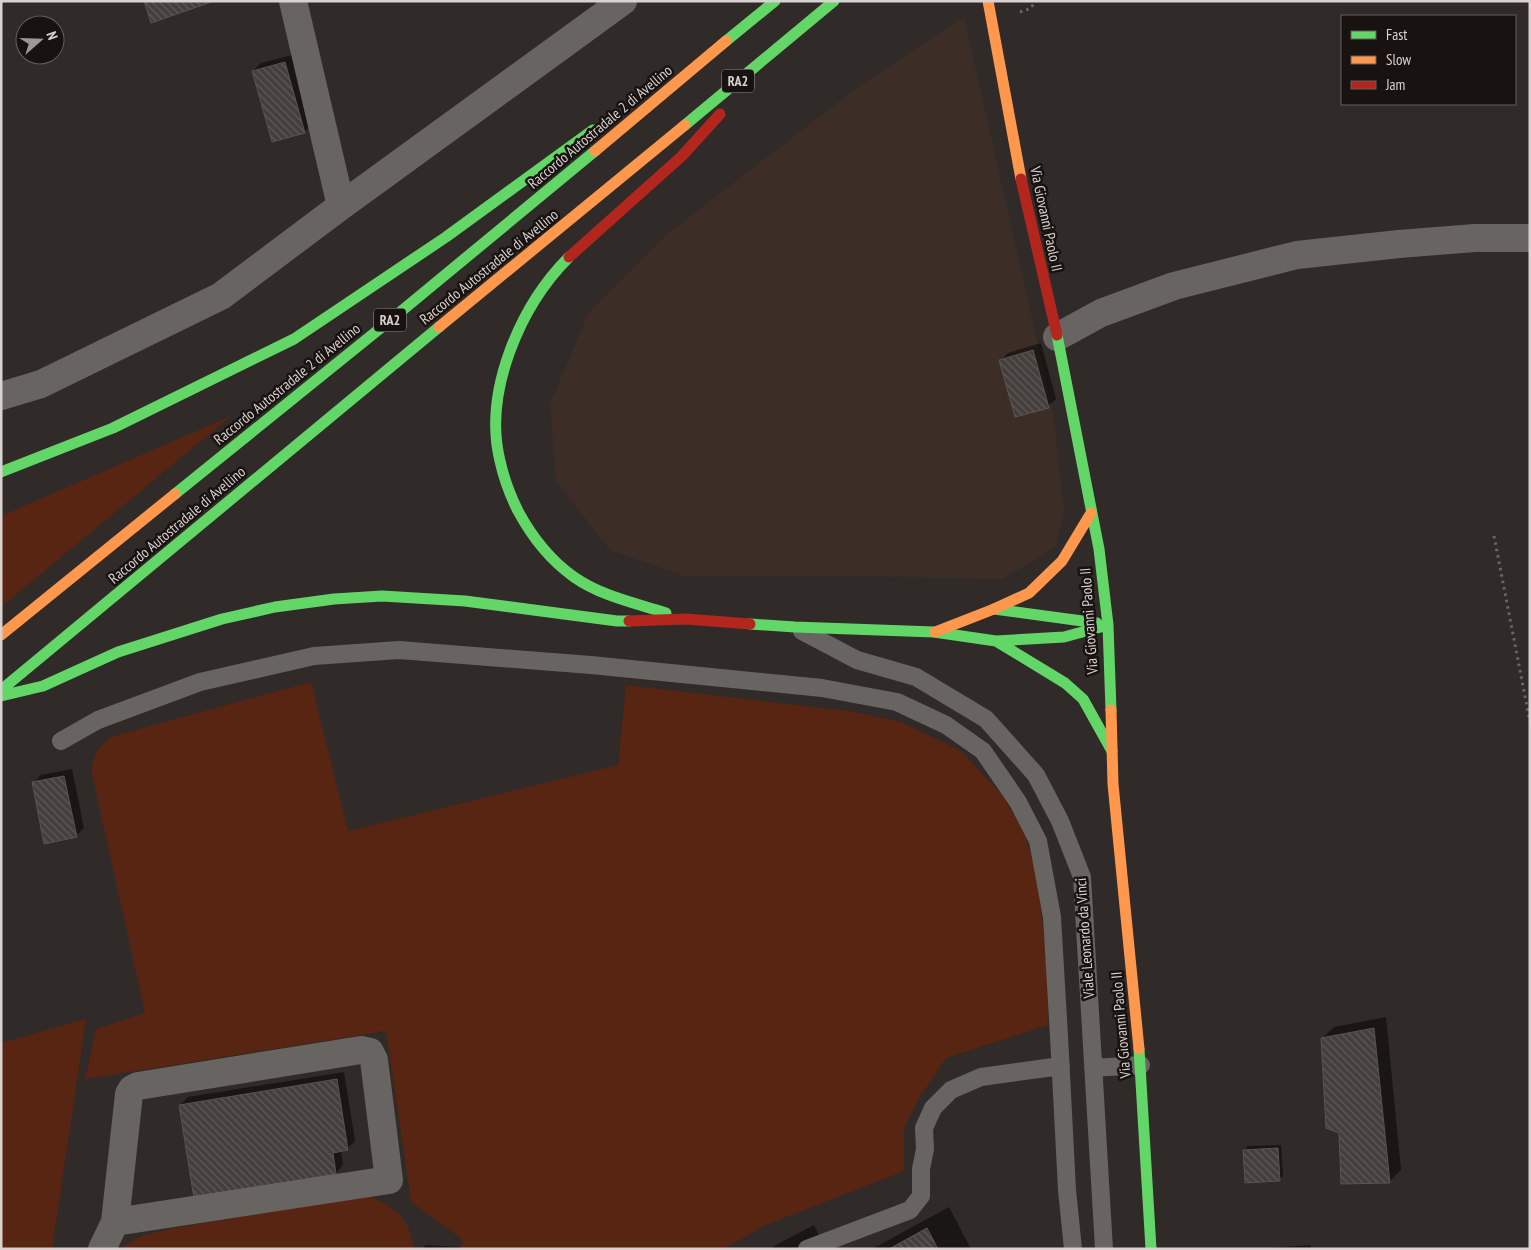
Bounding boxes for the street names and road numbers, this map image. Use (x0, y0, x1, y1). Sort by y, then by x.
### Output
street label: Raccordo Autostradale 2 di Avellino (524, 61, 676, 193)
road number: RA2 (722, 70, 754, 92)
street label: Via Giovanni Paolo II (1026, 164, 1067, 273)
street label: Raccordo Autostradale di Avellino (416, 205, 562, 328)
road number: RA2 (374, 308, 406, 332)
street label: Raccordo Autostradale 2 di Avellino (210, 319, 364, 449)
street label: Raccordo Autostradale di Avellino (104, 462, 249, 587)
street label: Via Giovanni Paolo II (1075, 567, 1102, 676)
street label: Viale Leonardo da Vinci (1071, 877, 1098, 1000)
street label: Via Giovanni Paolo II (1106, 971, 1135, 1080)

